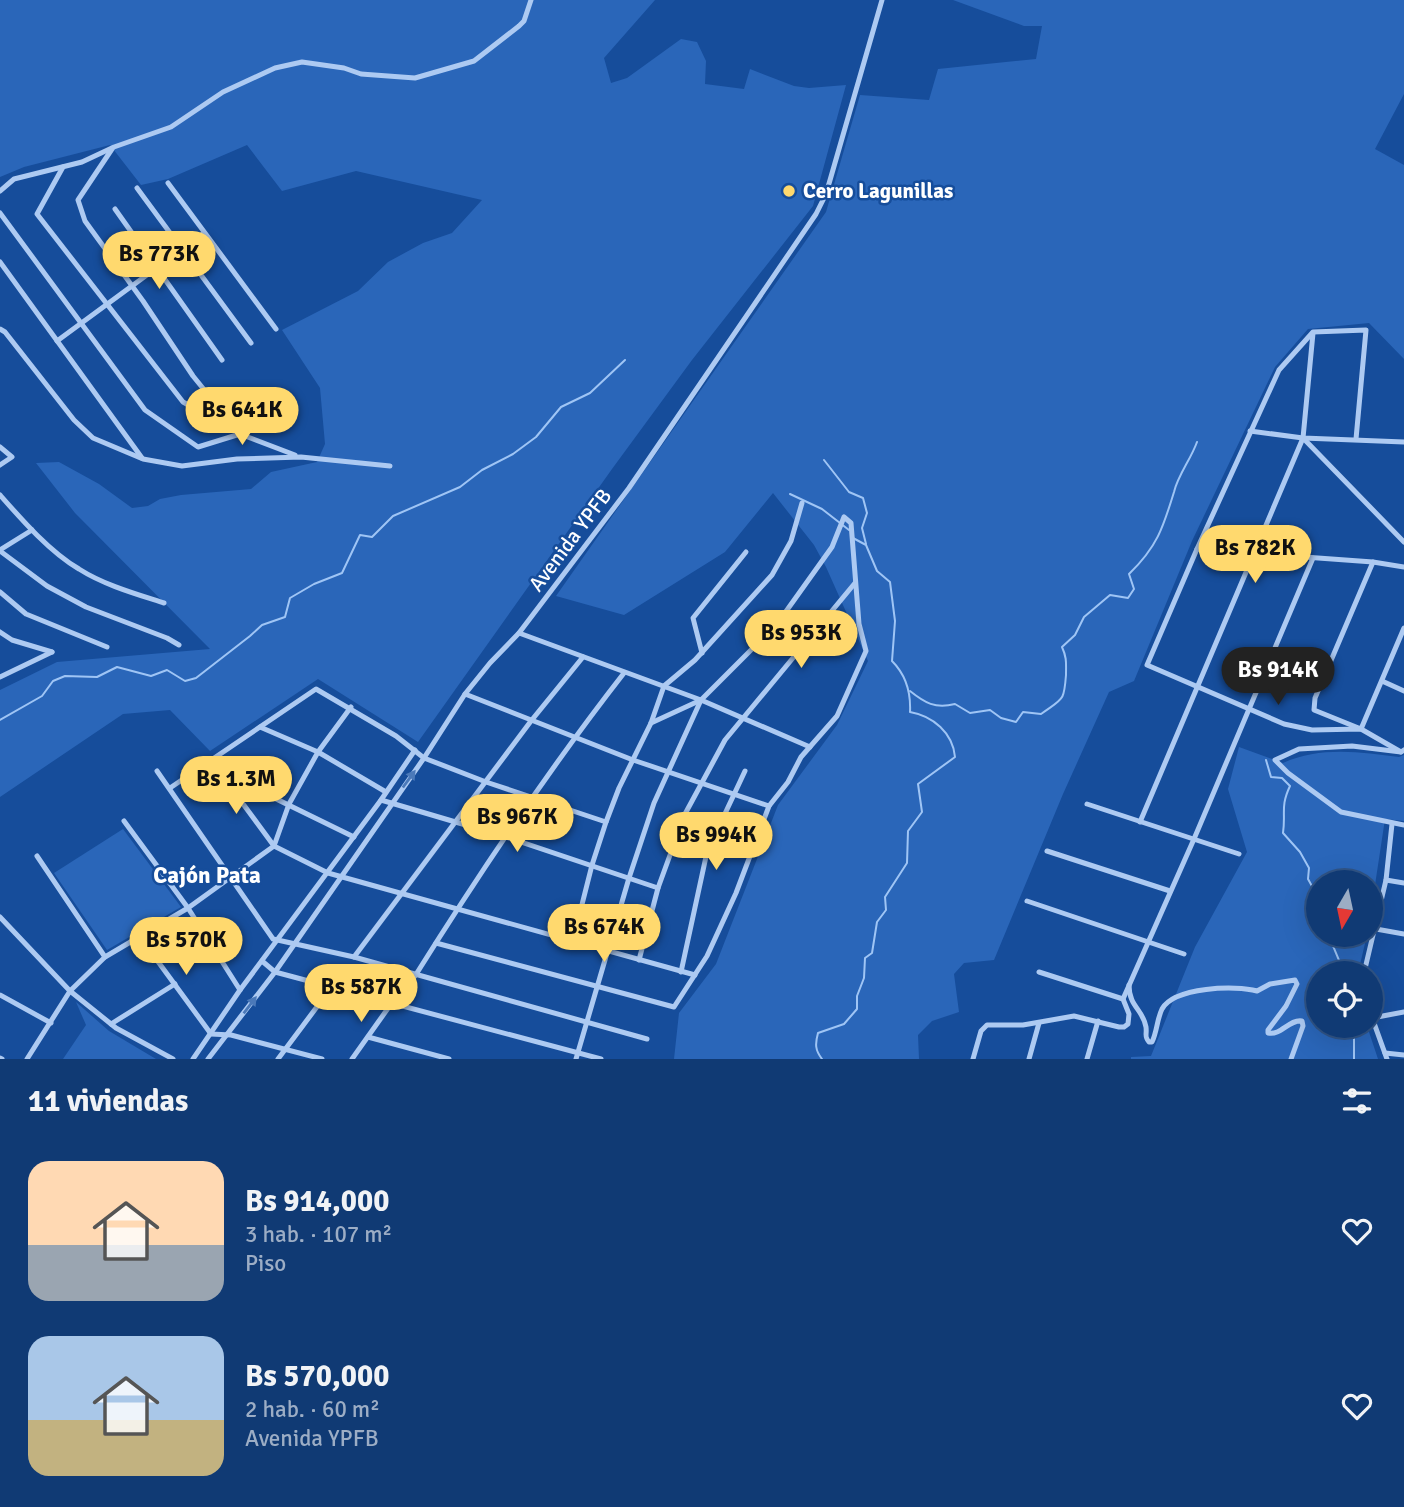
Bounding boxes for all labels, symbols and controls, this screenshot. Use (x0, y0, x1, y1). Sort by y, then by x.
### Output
place label: Cerro Lagunillas (803, 178, 953, 204)
marker: Cerro Lagunillas (781, 183, 797, 199)
pin: Bs 773K (94, 232, 224, 291)
text: Bs 773K (119, 239, 199, 268)
pin: Bs 641K (177, 388, 307, 447)
text: Bs 641K (202, 395, 282, 424)
street label: Avenida YPFB (523, 483, 617, 597)
pin: Bs 782K (1190, 526, 1320, 585)
text: Bs 782K (1215, 533, 1295, 562)
pin: Bs 953K (736, 610, 866, 670)
text: Bs 953K (761, 618, 841, 647)
pin: Bs 914K (1213, 648, 1343, 707)
text: Bs 914K (1238, 655, 1318, 684)
pin: Bs 1.3M (171, 756, 301, 816)
text: Bs 1.3M (196, 764, 276, 793)
one-way arrow (402, 770, 416, 788)
pin: Bs 967K (452, 794, 582, 854)
text: Bs 967K (477, 802, 557, 831)
pin: Bs 994K (651, 812, 781, 872)
text: Bs 994K (676, 820, 756, 849)
district label: Cajón Pata (153, 861, 261, 890)
north arrow (1306, 870, 1382, 947)
map controls (1306, 870, 1383, 1038)
pin: Bs 674K (539, 904, 669, 964)
text: Bs 674K (564, 912, 644, 941)
pin: Bs 570K (121, 918, 251, 977)
text: Bs 570K (146, 925, 226, 954)
button: locate (1306, 961, 1383, 1038)
pin: Bs 587K (296, 964, 426, 1024)
text: Bs 587K (321, 972, 401, 1001)
one-way arrow (243, 996, 257, 1014)
icon: filters (1338, 1082, 1376, 1120)
text: 11 viviendas (28, 1083, 188, 1120)
text: Bs 914,000 (245, 1183, 389, 1220)
icon: home (84, 1189, 168, 1273)
icon: heart (1338, 1212, 1376, 1250)
text: 3 hab. · 107 m² (245, 1220, 392, 1249)
text: Piso (245, 1249, 286, 1278)
text: Bs 570,000 (245, 1358, 389, 1395)
icon: home (84, 1364, 168, 1448)
icon: heart (1338, 1387, 1376, 1425)
text: 2 hab. · 60 m² (245, 1395, 380, 1424)
text: Avenida YPFB (245, 1424, 379, 1453)

